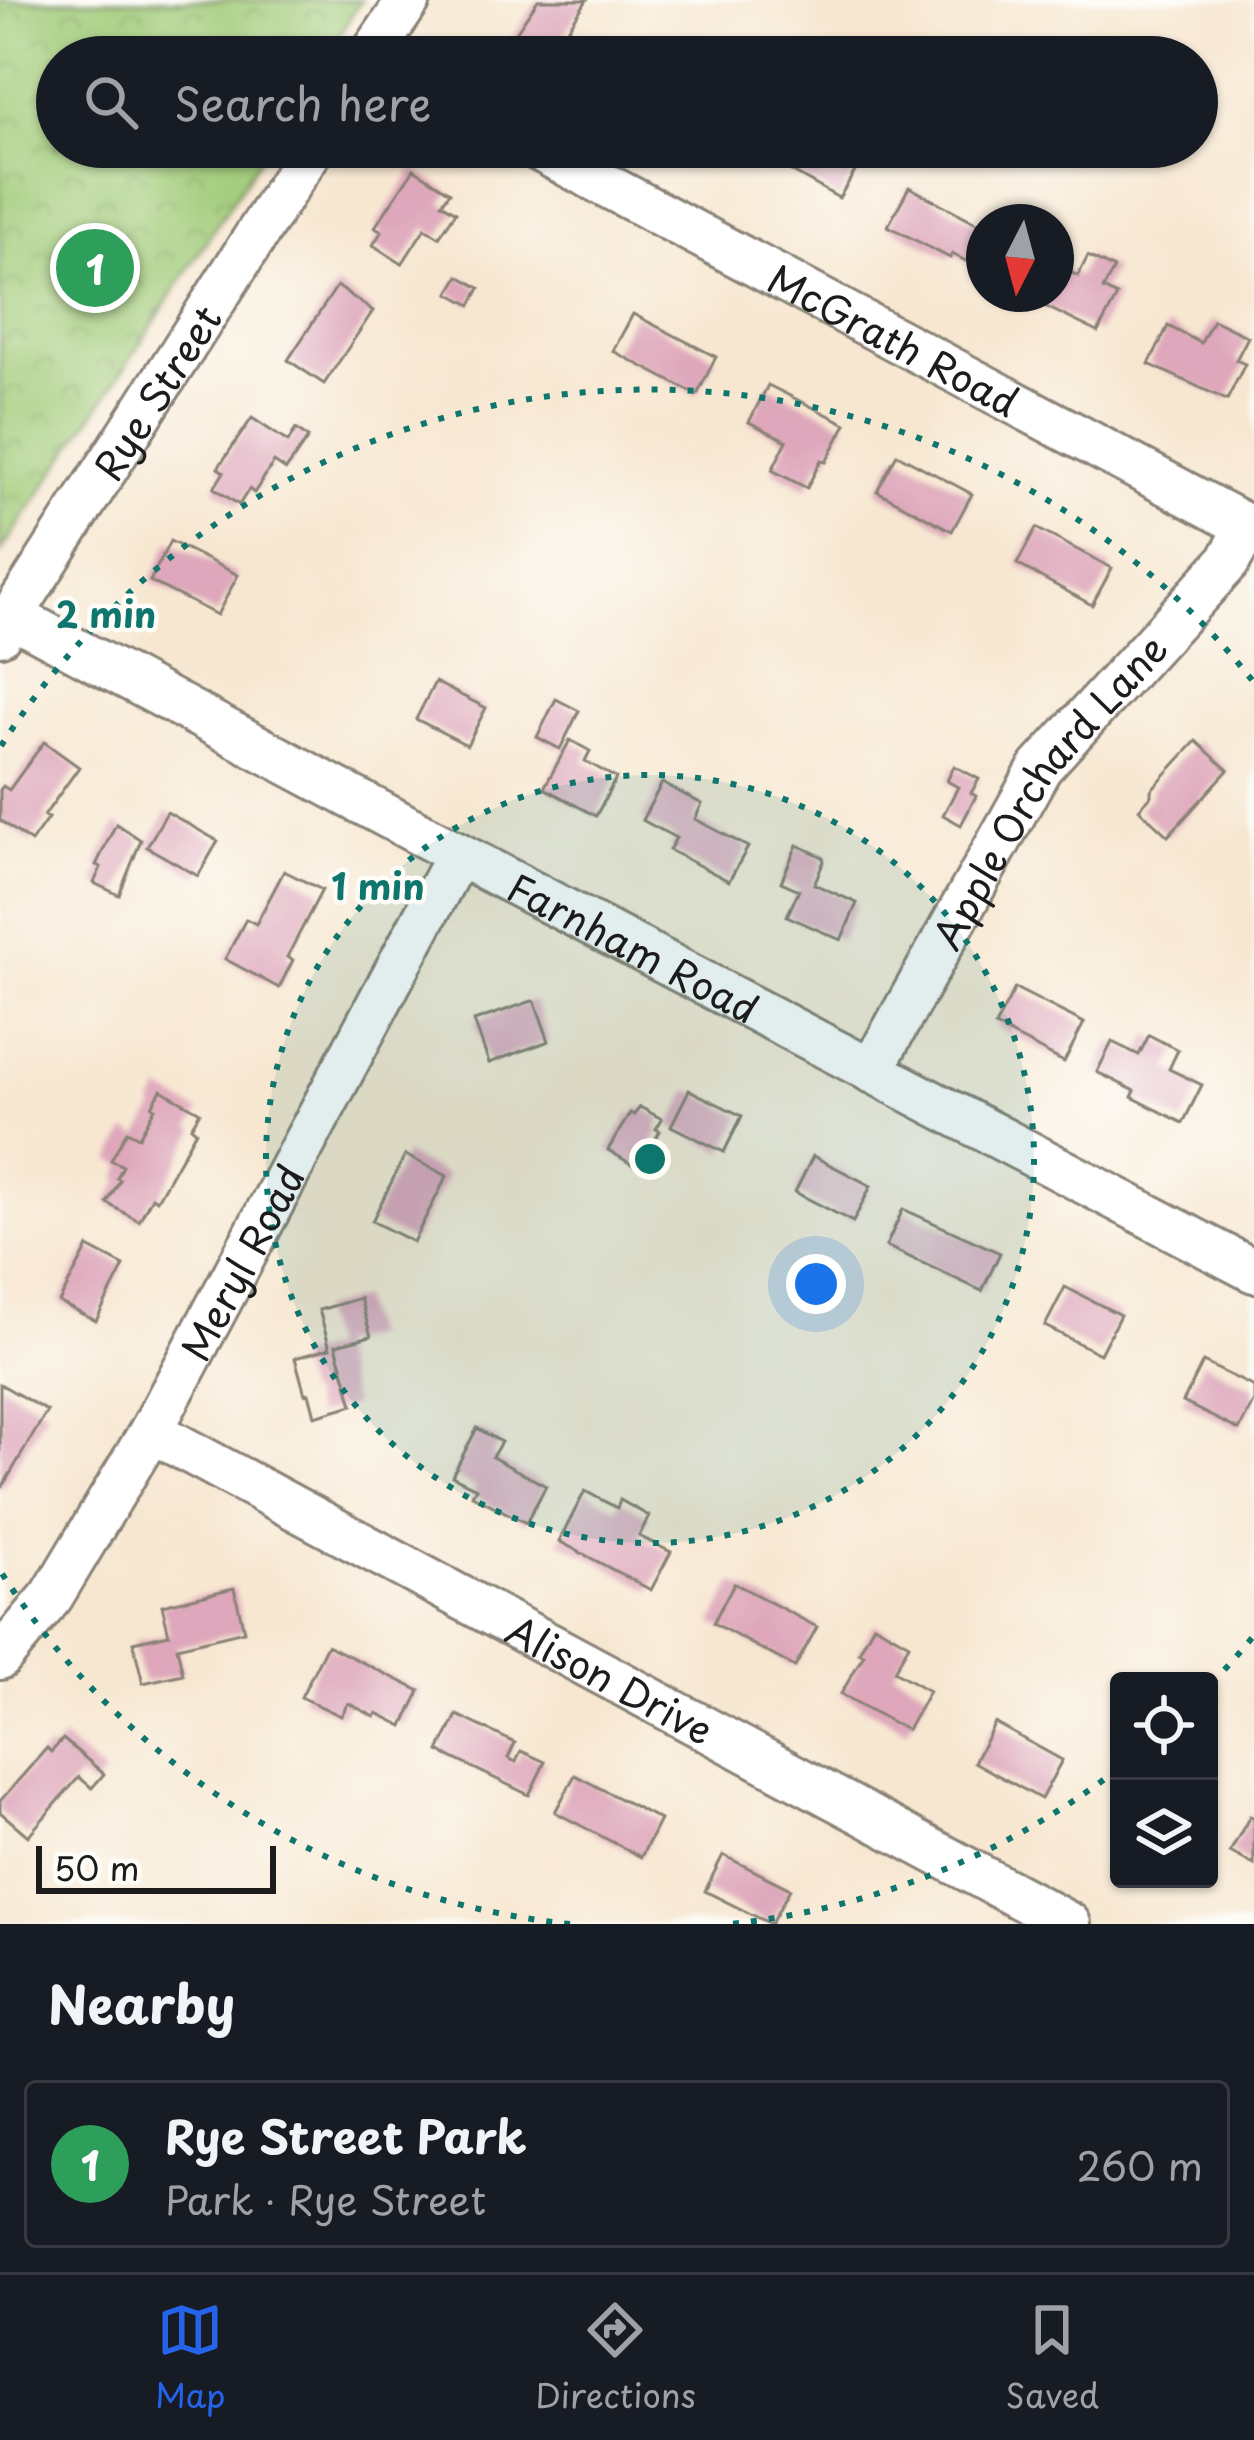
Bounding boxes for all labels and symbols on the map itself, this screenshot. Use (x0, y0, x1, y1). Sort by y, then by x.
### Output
north arrow (966, 204, 1074, 312)
pin: 1 (56, 223, 134, 313)
street label: McGrath Road (758, 248, 1030, 430)
street label: Rye Street (77, 292, 234, 491)
text: 2 min (56, 586, 156, 640)
street label: Apple Orchard Lane (916, 619, 1179, 959)
street label: Farnham Road (498, 856, 770, 1036)
text: 1 min (331, 858, 425, 912)
centre of rings (629, 1138, 671, 1180)
street label: Meryl Road (165, 1153, 318, 1370)
your location (786, 1254, 846, 1314)
street label: Alison Drive (497, 1598, 725, 1758)
scale bar (36, 1840, 276, 1893)

